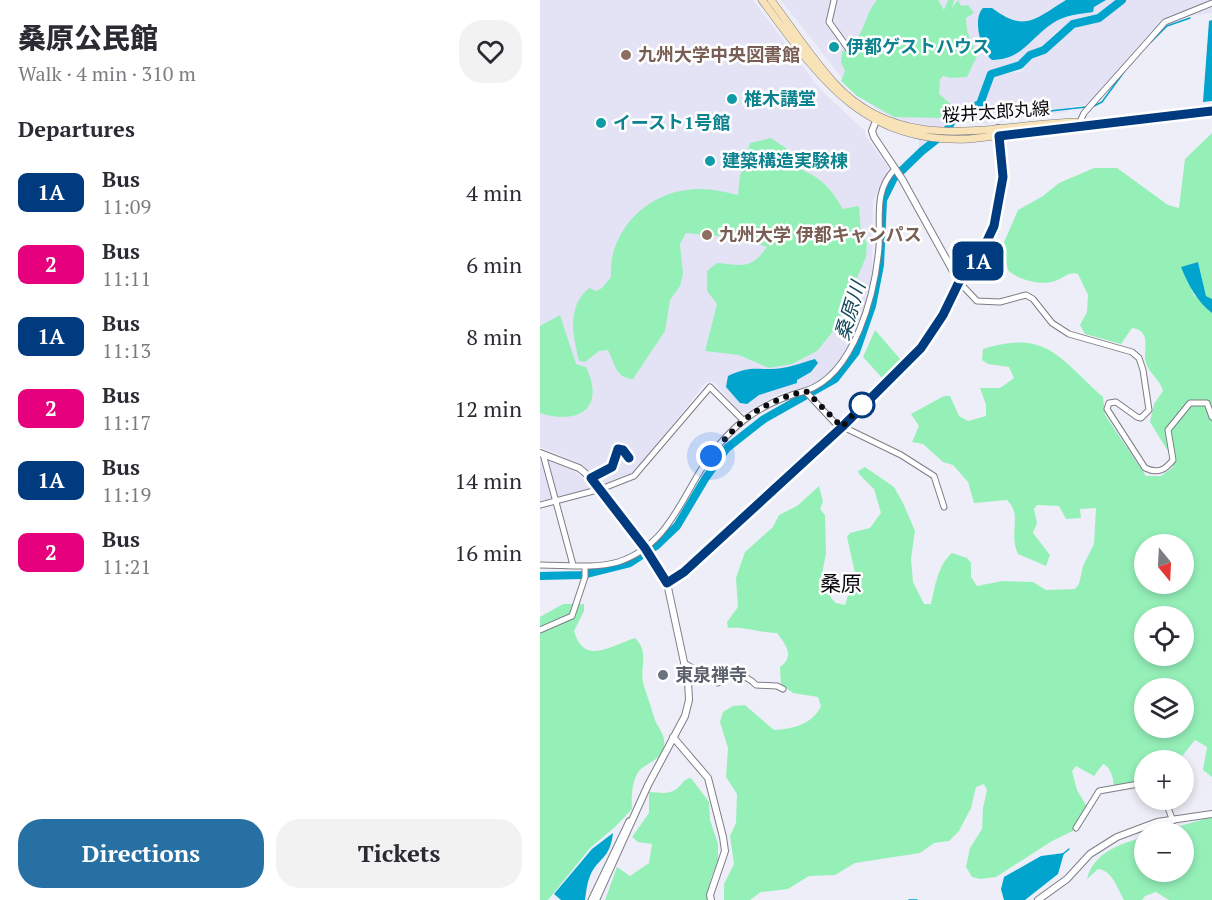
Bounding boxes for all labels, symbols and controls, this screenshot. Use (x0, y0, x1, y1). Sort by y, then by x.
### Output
text: 桑原公民館 (18, 19, 158, 56)
button: heart (459, 20, 522, 83)
place label: 伊都ゲストハウス (846, 34, 990, 58)
marker: 伊都ゲストハウス (827, 40, 841, 54)
place label: 九州大学中央図書館 (638, 42, 800, 66)
marker: 九州大学中央図書館 (619, 48, 633, 62)
text: Walk · 4 min · 310 m (18, 60, 196, 87)
place label: 椎木講堂 (744, 86, 816, 110)
marker: 椎木講堂 (725, 92, 739, 106)
street label: 桜井太郎丸線 (941, 95, 1051, 127)
place label: イースト1号館 (613, 110, 730, 134)
text: Departures (18, 114, 135, 143)
marker: イースト1号館 (594, 116, 608, 130)
place label: 建築構造実験棟 (722, 148, 848, 172)
marker: 建築構造実験棟 (703, 154, 717, 168)
text: Bus (102, 164, 140, 193)
text: 1A (37, 178, 65, 206)
text: 4 min (466, 178, 522, 207)
text: 11:09 (102, 193, 151, 220)
place label: 九州大学 伊都キャンパス (719, 222, 922, 246)
marker: 九州大学 伊都キャンパス (700, 228, 714, 242)
text: Bus (102, 236, 140, 265)
line badge: 1A (951, 242, 1005, 280)
text: 1A (964, 247, 992, 275)
text: 2 (45, 250, 57, 278)
text: 6 min (466, 250, 522, 279)
text: 11:11 (102, 265, 151, 292)
water label: 桑原川 (828, 276, 872, 343)
text: Bus (102, 308, 140, 337)
text: 1A (37, 322, 65, 350)
text: 8 min (466, 322, 522, 351)
text: 11:13 (102, 337, 151, 364)
text: Bus (102, 380, 140, 409)
unlabelled marker (849, 392, 875, 418)
text: 2 (45, 394, 57, 422)
text: 12 min (455, 394, 522, 423)
text: 11:17 (102, 409, 151, 436)
your location (696, 441, 726, 471)
text: Bus (102, 452, 140, 481)
text: 1A (37, 466, 65, 494)
text: 14 min (455, 466, 522, 495)
text: 11:19 (102, 481, 151, 508)
text: Bus (102, 524, 140, 553)
north arrow (1134, 534, 1194, 594)
map controls (1134, 534, 1194, 882)
text: 2 (45, 538, 57, 566)
text: 16 min (455, 538, 522, 567)
text: 11:21 (102, 553, 151, 580)
district label: 桑原 (820, 569, 862, 597)
button: locate (1134, 606, 1194, 666)
place label: 東泉禅寺 (675, 662, 747, 686)
marker: 東泉禅寺 (656, 668, 670, 682)
button: layers (1134, 678, 1194, 738)
button: + (1134, 750, 1194, 810)
button: Directions (18, 819, 264, 888)
button: Tickets (276, 819, 522, 888)
button: − (1134, 822, 1194, 882)

